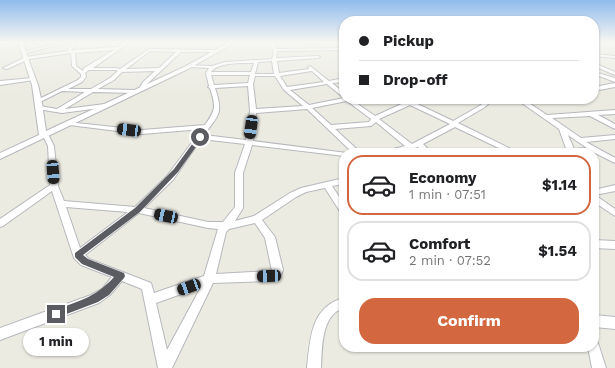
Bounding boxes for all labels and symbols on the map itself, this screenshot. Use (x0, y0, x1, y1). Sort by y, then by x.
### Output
car (243, 114, 259, 140)
car (116, 123, 142, 137)
route start (191, 128, 209, 146)
car (46, 160, 60, 184)
car (153, 208, 179, 224)
car (257, 270, 281, 282)
car (176, 277, 202, 297)
route end (47, 305, 65, 323)
callout: 1 min (23, 328, 89, 356)

